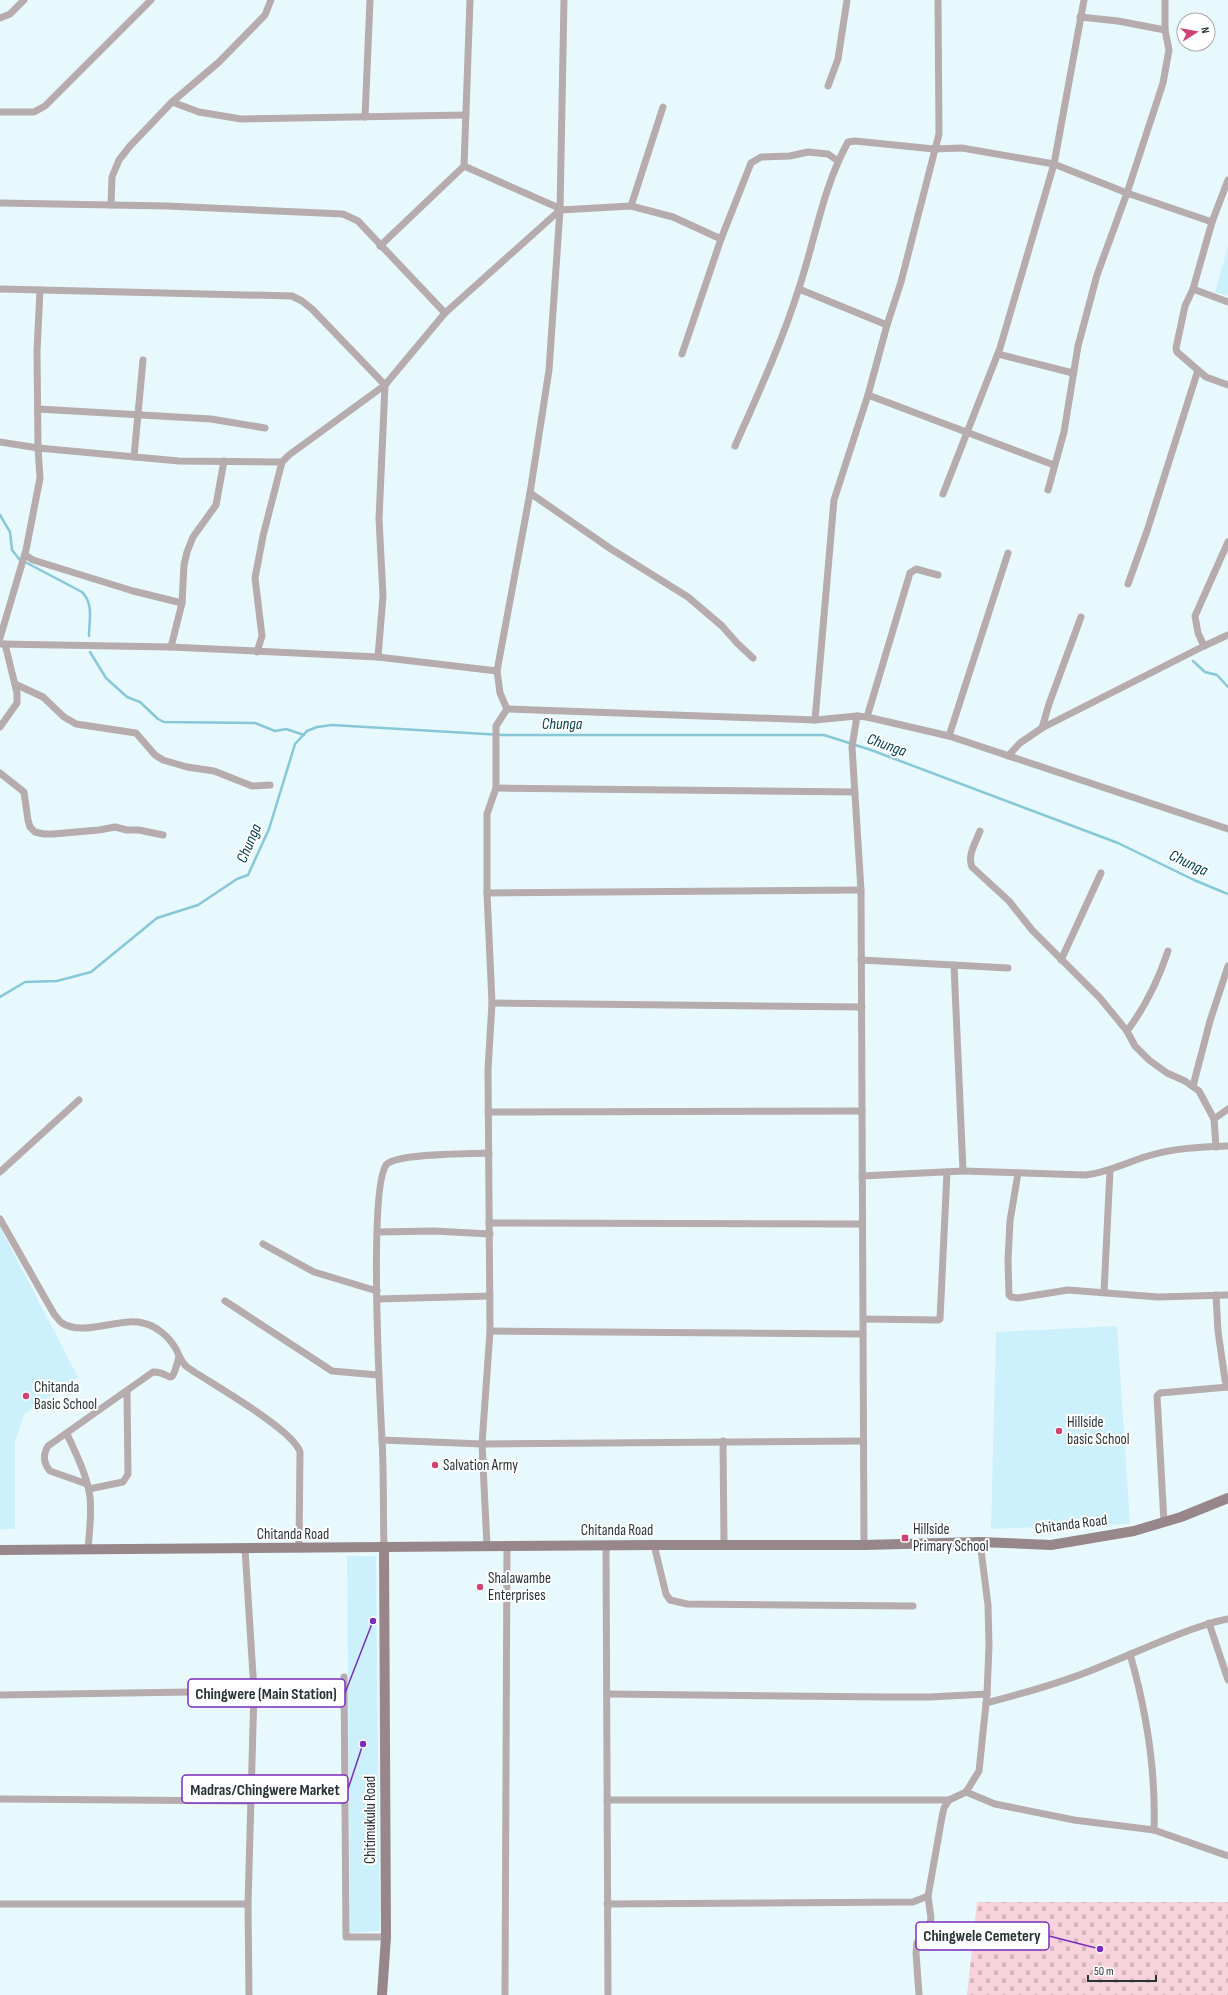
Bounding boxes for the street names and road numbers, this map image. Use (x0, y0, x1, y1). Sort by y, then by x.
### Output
street label: Chitanda Road (1034, 1511, 1108, 1538)
street label: Chitanda Road (581, 1521, 653, 1540)
street label: Chitanda Road (257, 1525, 329, 1544)
street label: Chitimukulu Road (361, 1776, 380, 1864)

